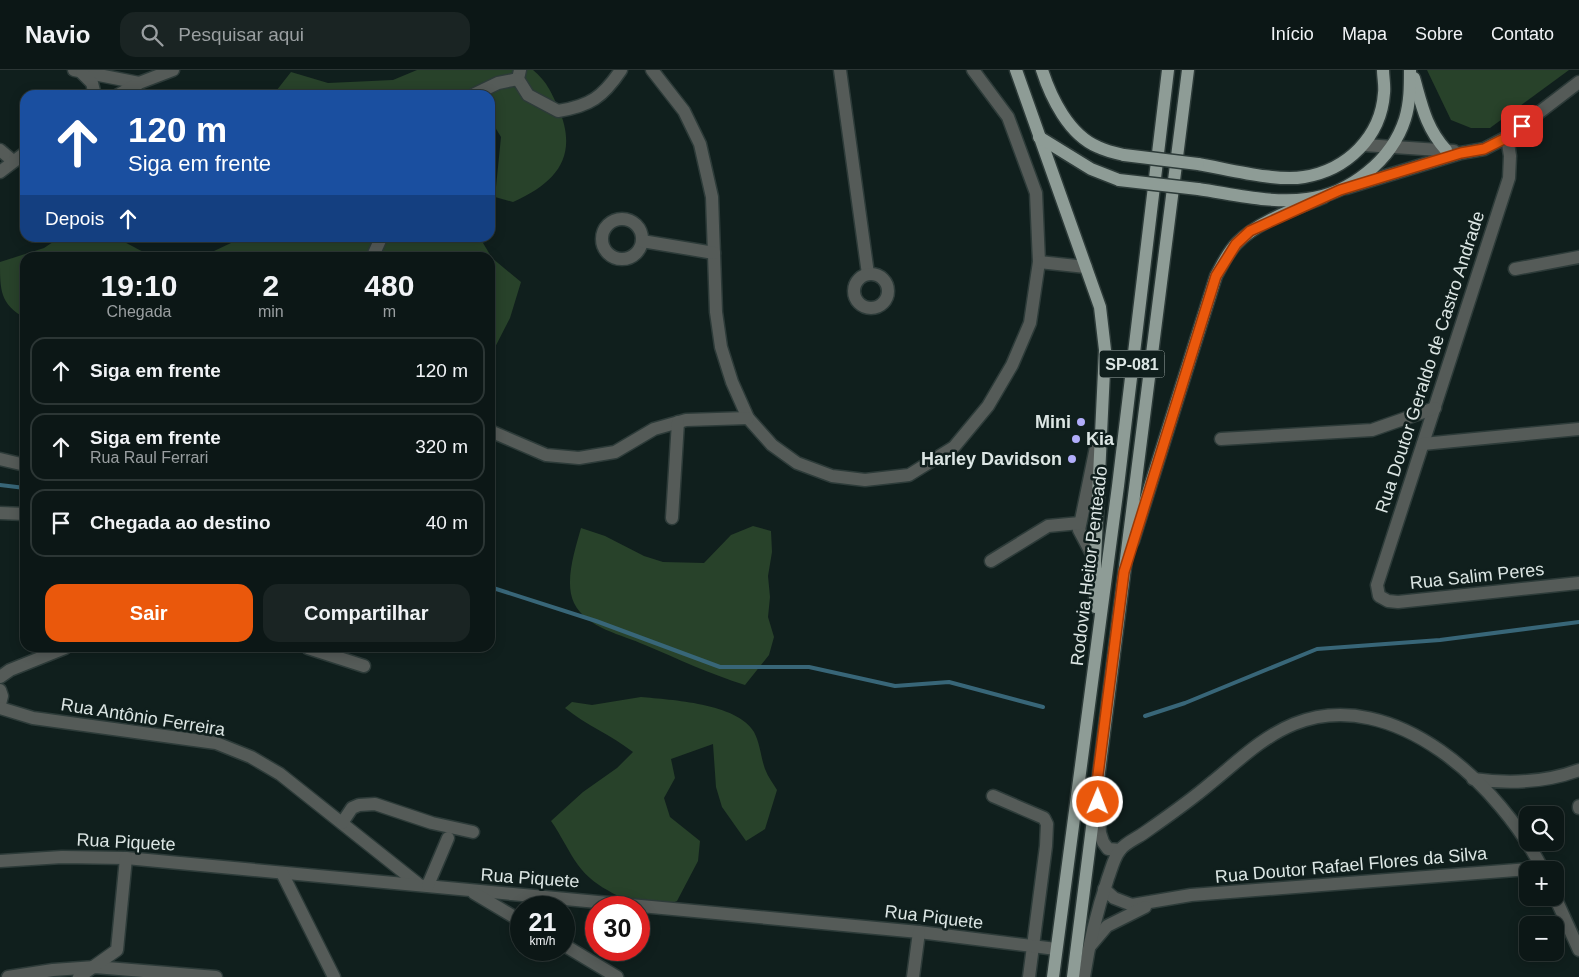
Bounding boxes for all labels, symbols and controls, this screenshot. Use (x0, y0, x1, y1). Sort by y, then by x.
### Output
search box (120, 12, 470, 57)
text: Navio (25, 21, 90, 48)
icon: search (138, 21, 166, 49)
text: Pesquisar aqui (178, 24, 304, 45)
text: Início (1271, 24, 1314, 44)
text: Mapa (1342, 24, 1387, 44)
text: Sobre (1415, 24, 1463, 44)
text: Contato (1491, 24, 1554, 44)
pin (1501, 105, 1543, 147)
icon: ahead (45, 110, 110, 175)
text: 120 m (128, 110, 227, 149)
icon: arrive (1508, 112, 1536, 140)
text: Siga em frente (128, 151, 271, 176)
icon: ahead (114, 205, 142, 233)
text: Depois (45, 208, 104, 229)
street label: Rua Doutor Geraldo de Castro Andrade (1372, 209, 1488, 515)
text: 19:10 (101, 269, 177, 302)
text: 2 (262, 269, 279, 302)
text: 480 (364, 269, 414, 302)
text: Chegada (106, 303, 171, 320)
text: min (258, 303, 284, 320)
text: m (383, 303, 396, 320)
road number: SP-081 (1100, 350, 1164, 378)
icon: ahead (47, 357, 75, 385)
text: Siga em frente (90, 360, 221, 381)
text: 120 m (415, 360, 468, 381)
place label: Mini (1035, 412, 1071, 432)
marker: Mini (1075, 416, 1087, 428)
text: Siga em frente (90, 427, 221, 448)
place label: Kia (1086, 429, 1115, 449)
icon: ahead (47, 433, 75, 461)
marker: Kia (1070, 433, 1082, 445)
text: 320 m (415, 436, 468, 457)
text: Rua Raul Ferrari (90, 449, 208, 466)
place label: Harley Davidson (921, 449, 1062, 469)
marker: Harley Davidson (1066, 453, 1078, 465)
street label: Rodovia Heitor Penteado (1067, 465, 1111, 667)
icon: arrive (47, 509, 75, 537)
text: Chegada ao destino (90, 512, 271, 533)
text: 40 m (426, 512, 468, 533)
street label: Rua Salim Peres (1409, 559, 1545, 593)
button: Sair (45, 584, 253, 642)
button: Compartilhar (263, 584, 470, 642)
street label: Rua Antônio Ferreira (59, 694, 228, 740)
position arrow (1071, 775, 1123, 827)
map controls (1519, 806, 1564, 961)
button: search (1519, 806, 1564, 851)
street label: Rua Piquete (76, 829, 176, 855)
street label: Rua Doutor Rafael Flores da Silva (1214, 843, 1489, 887)
button: + (1519, 861, 1564, 906)
street label: Rua Piquete (480, 865, 580, 891)
speed limit sign: 30 (585, 896, 650, 961)
street label: Rua Piquete (884, 901, 984, 933)
text: 21 (529, 908, 556, 936)
button: − (1519, 916, 1564, 961)
text: km/h (529, 934, 556, 948)

